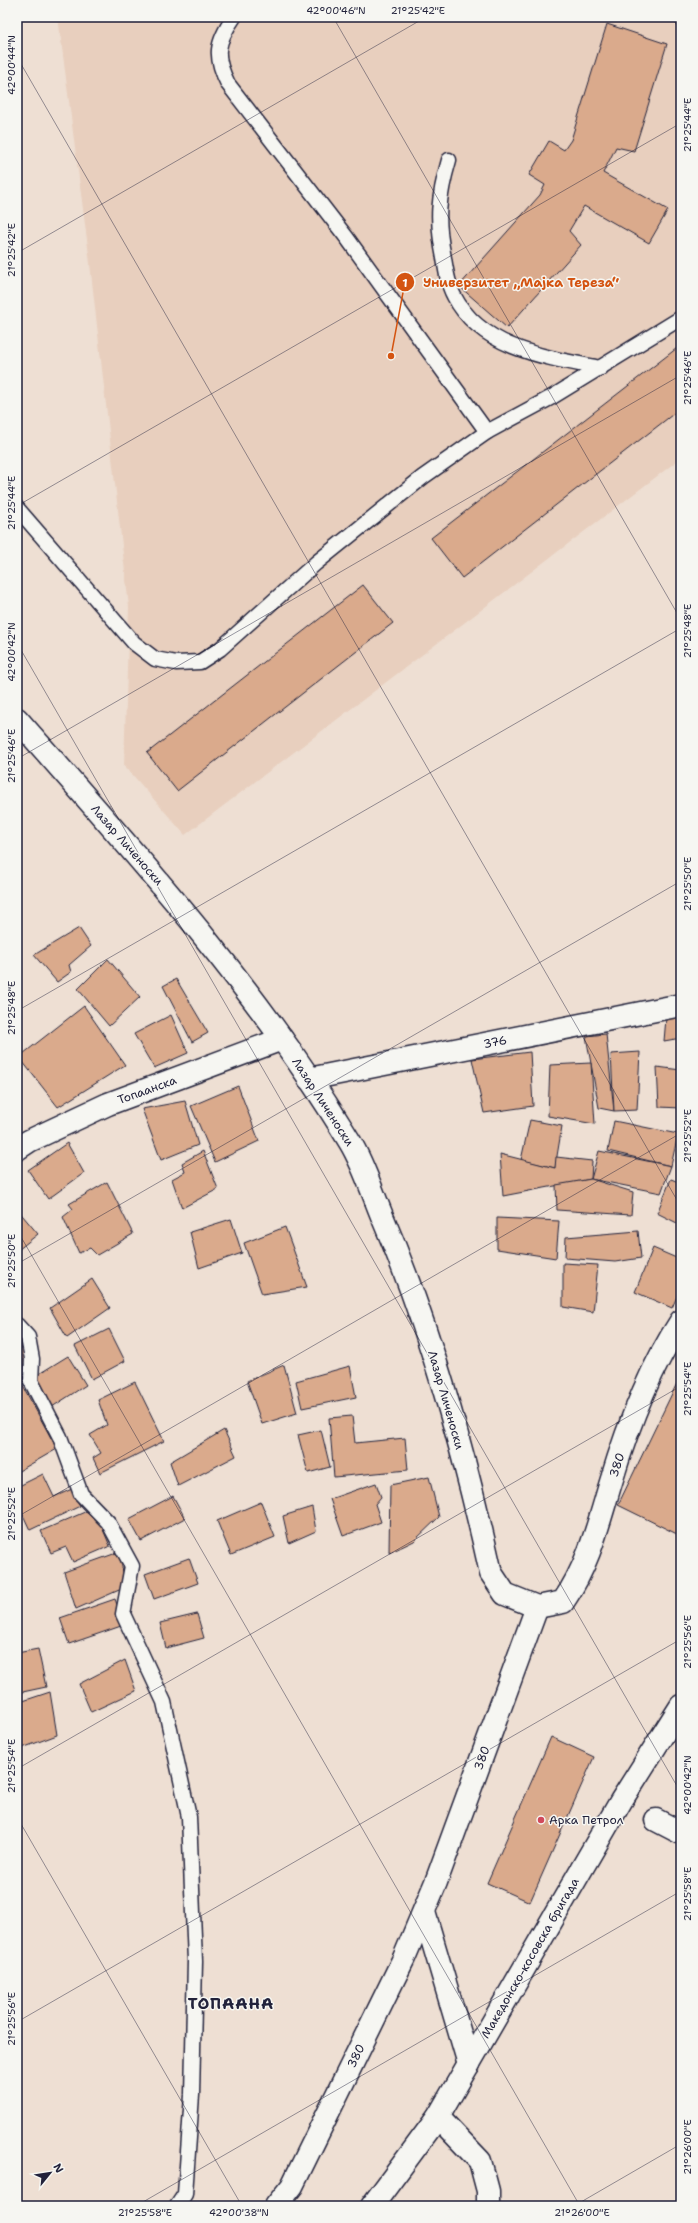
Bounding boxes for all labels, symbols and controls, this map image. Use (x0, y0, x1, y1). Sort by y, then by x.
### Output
text: 42°00'46"N (306, 4, 366, 17)
text: 21°25'42"E (391, 4, 445, 17)
text: 42°00'44"N (5, 35, 18, 95)
text: 21°25'44"E (681, 98, 694, 152)
text: 21°25'42"E (5, 223, 18, 277)
callout: Универзитет „Мајка Тереза“ (395, 270, 627, 295)
text: Универзитет „Мајка Тереза“ (423, 274, 619, 291)
text: 1 (402, 275, 408, 291)
text: 21°25'46"E (681, 351, 694, 405)
text: 21°25'44"E (5, 476, 18, 530)
text: 21°25'48"E (681, 604, 694, 658)
text: 42°00'42"N (5, 622, 18, 682)
text: 21°25'46"E (5, 729, 18, 783)
street label: Лазар Личеноски (87, 801, 167, 889)
text: 21°25'50"E (681, 857, 694, 911)
text: 21°25'48"E (5, 981, 18, 1035)
street label: 376 (482, 1032, 508, 1052)
street label: Лазар Личеноски (288, 1055, 358, 1149)
street label: Топаанска (115, 1072, 179, 1108)
text: 21°25'52"E (681, 1109, 694, 1163)
text: 21°25'50"E (5, 1234, 18, 1288)
street label: Лазар Личеноски (424, 1349, 468, 1452)
text: 21°25'54"E (681, 1362, 694, 1416)
street label: 380 (606, 1451, 628, 1479)
text: 21°25'52"E (5, 1487, 18, 1541)
text: 21°25'56"E (681, 1615, 694, 1669)
text: 21°25'54"E (5, 1739, 18, 1793)
street label: 380 (470, 1744, 494, 1772)
text: 42°00'42"N (681, 1755, 694, 1815)
place label: Арка Петрол (549, 1812, 624, 1828)
marker: Арка Петрол (536, 1815, 546, 1825)
text: 21°25'58"E (681, 1867, 694, 1921)
street label: Македонско-косовска бригада (477, 1874, 583, 2041)
text: 21°25'56"E (5, 1992, 18, 2046)
district label: ТОПААНА (188, 1993, 274, 2014)
street label: 380 (343, 2041, 369, 2071)
text: 21°26'00"E (681, 2119, 694, 2175)
north arrow (30, 2153, 70, 2193)
text: N (50, 2161, 67, 2176)
text: 21°25'58"E (118, 2206, 172, 2219)
text: 42°00'38"N (209, 2206, 269, 2219)
text: 21°26'00"E (554, 2206, 610, 2219)

